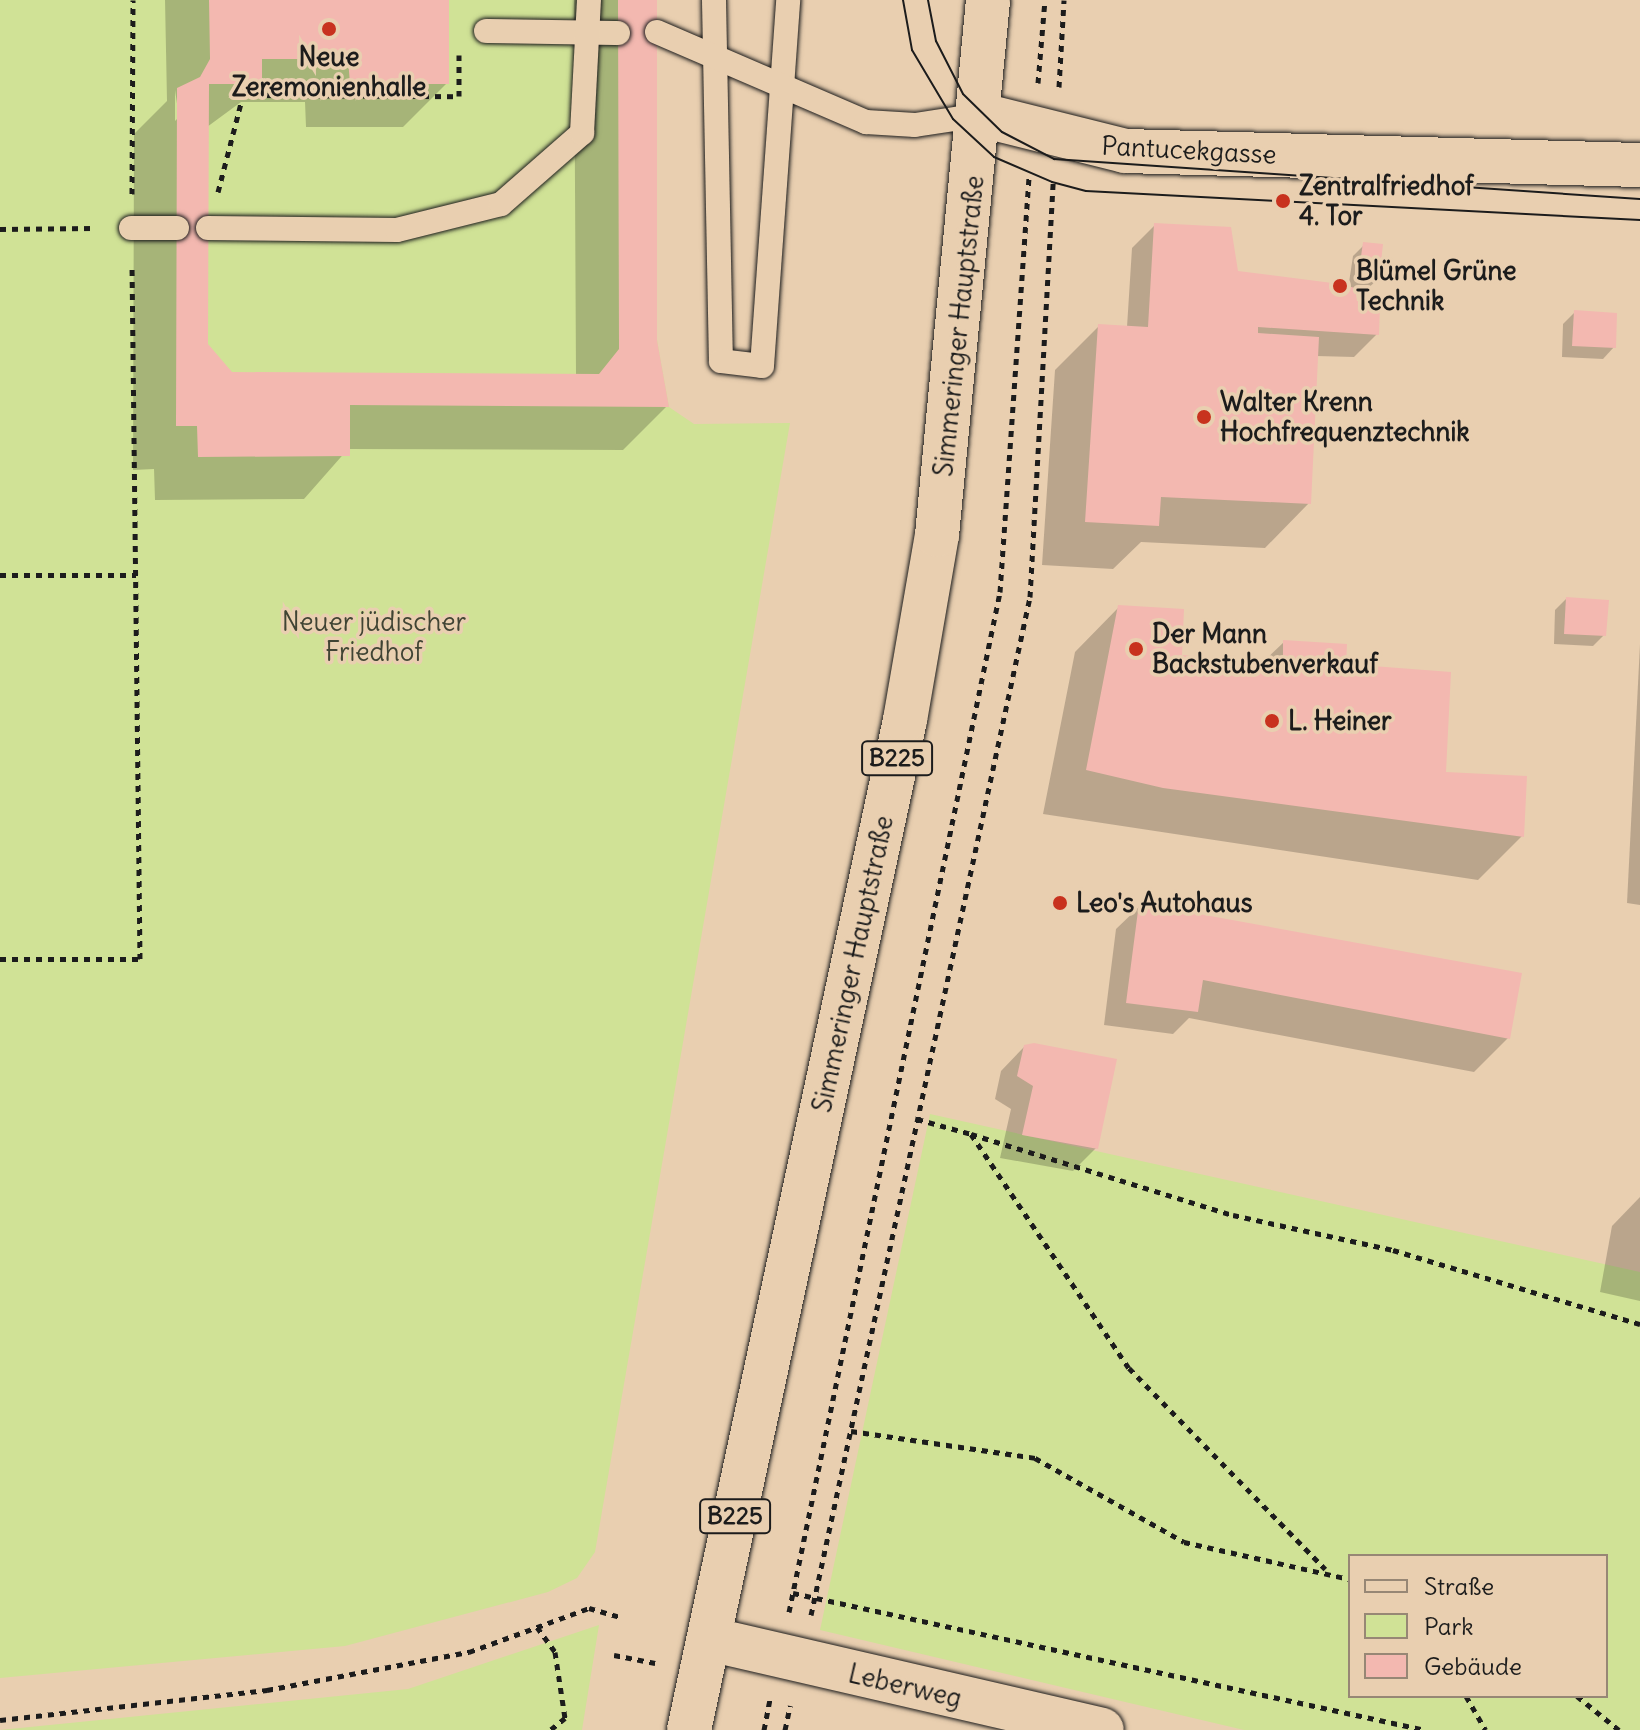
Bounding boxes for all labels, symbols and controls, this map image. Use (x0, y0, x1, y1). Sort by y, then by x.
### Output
marker: Neue Zeremonienhalle (320, 20, 338, 38)
place label: Neue Zeremonienhalle (232, 41, 426, 102)
street label: Pantucekgasse (1101, 130, 1277, 170)
place label: Zentralfriedhof 4. Tor (1299, 170, 1474, 232)
street label: Simmeringer Hauptstraße (928, 174, 990, 478)
marker: Zentralfriedhof 4. Tor (1274, 192, 1292, 210)
place label: Blümel Grüne Technik (1356, 255, 1516, 316)
marker: Blümel Grüne Technik (1331, 277, 1349, 295)
place label: Walter Krenn Hochfrequenztechnik (1220, 386, 1470, 448)
marker: Walter Krenn Hochfrequenztechnik (1195, 408, 1213, 426)
park label: Neuer jüdischer Friedhof (282, 606, 466, 668)
place label: Der Mann Backstubenverkauf (1152, 618, 1378, 680)
marker: Der Mann Backstubenverkauf (1127, 640, 1145, 658)
place label: L. Heiner (1288, 705, 1392, 737)
marker: L. Heiner (1263, 712, 1281, 730)
road number: B225 (861, 738, 933, 778)
street label: Simmeringer Hauptstraße (806, 813, 900, 1115)
place label: Leo's Autohaus (1076, 887, 1253, 919)
marker: Leo's Autohaus (1051, 894, 1069, 912)
road number: B225 (699, 1496, 771, 1536)
legend (1348, 1554, 1608, 1698)
text: Straße (1424, 1571, 1494, 1601)
text: Park (1424, 1611, 1474, 1641)
text: Gebäude (1424, 1651, 1522, 1681)
street label: Leberweg (845, 1658, 965, 1714)

